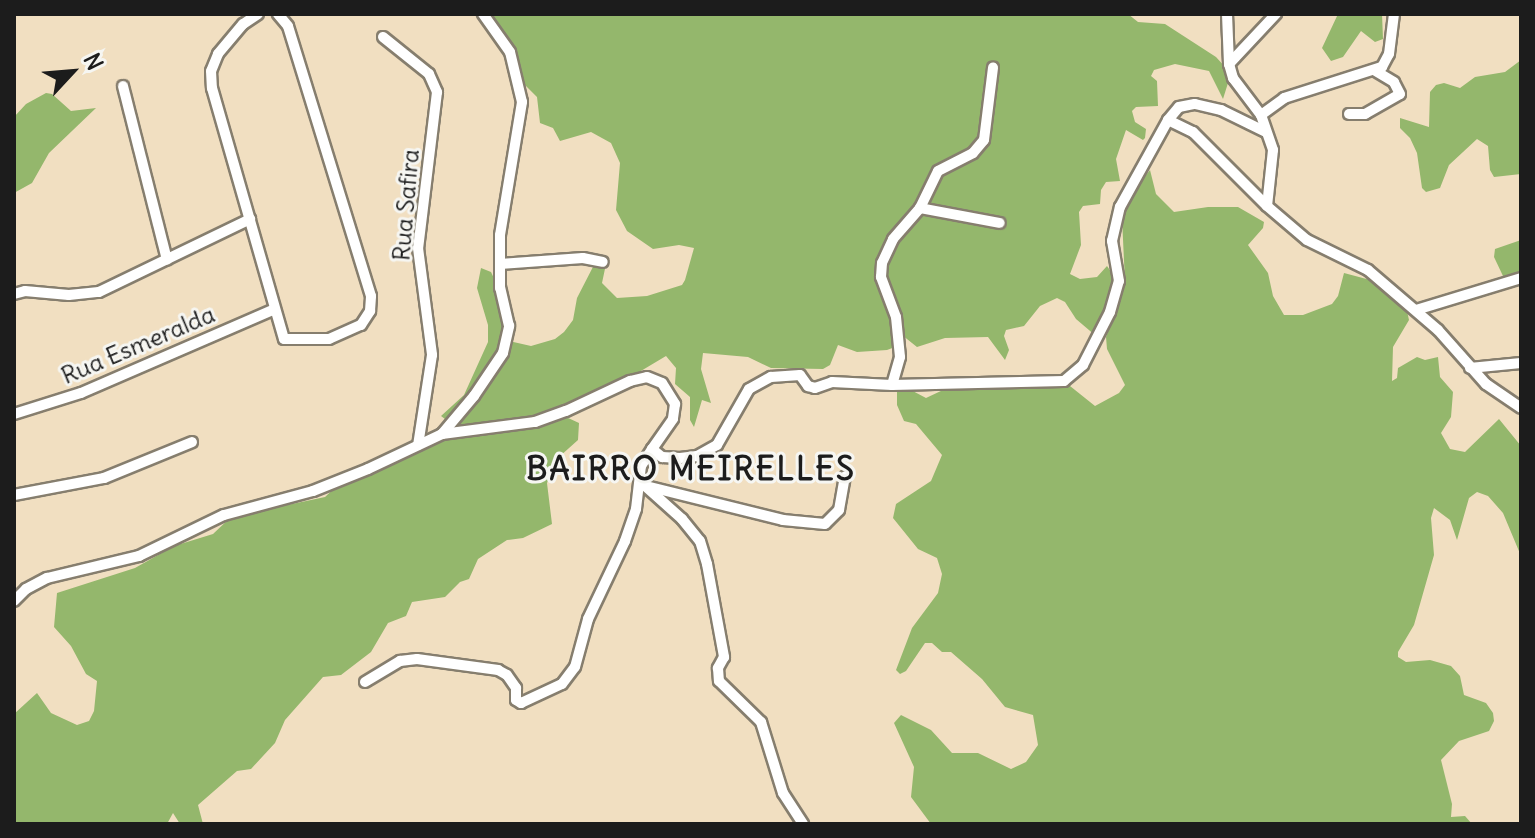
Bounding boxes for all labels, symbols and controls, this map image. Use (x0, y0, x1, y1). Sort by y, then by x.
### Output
north arrow (32, 32, 112, 112)
text: N (78, 49, 109, 74)
street label: Rua Safira (387, 148, 425, 262)
street label: Rua Esmeralda (57, 300, 219, 390)
district label: BAIRRO MEIRELLES (526, 450, 856, 488)

